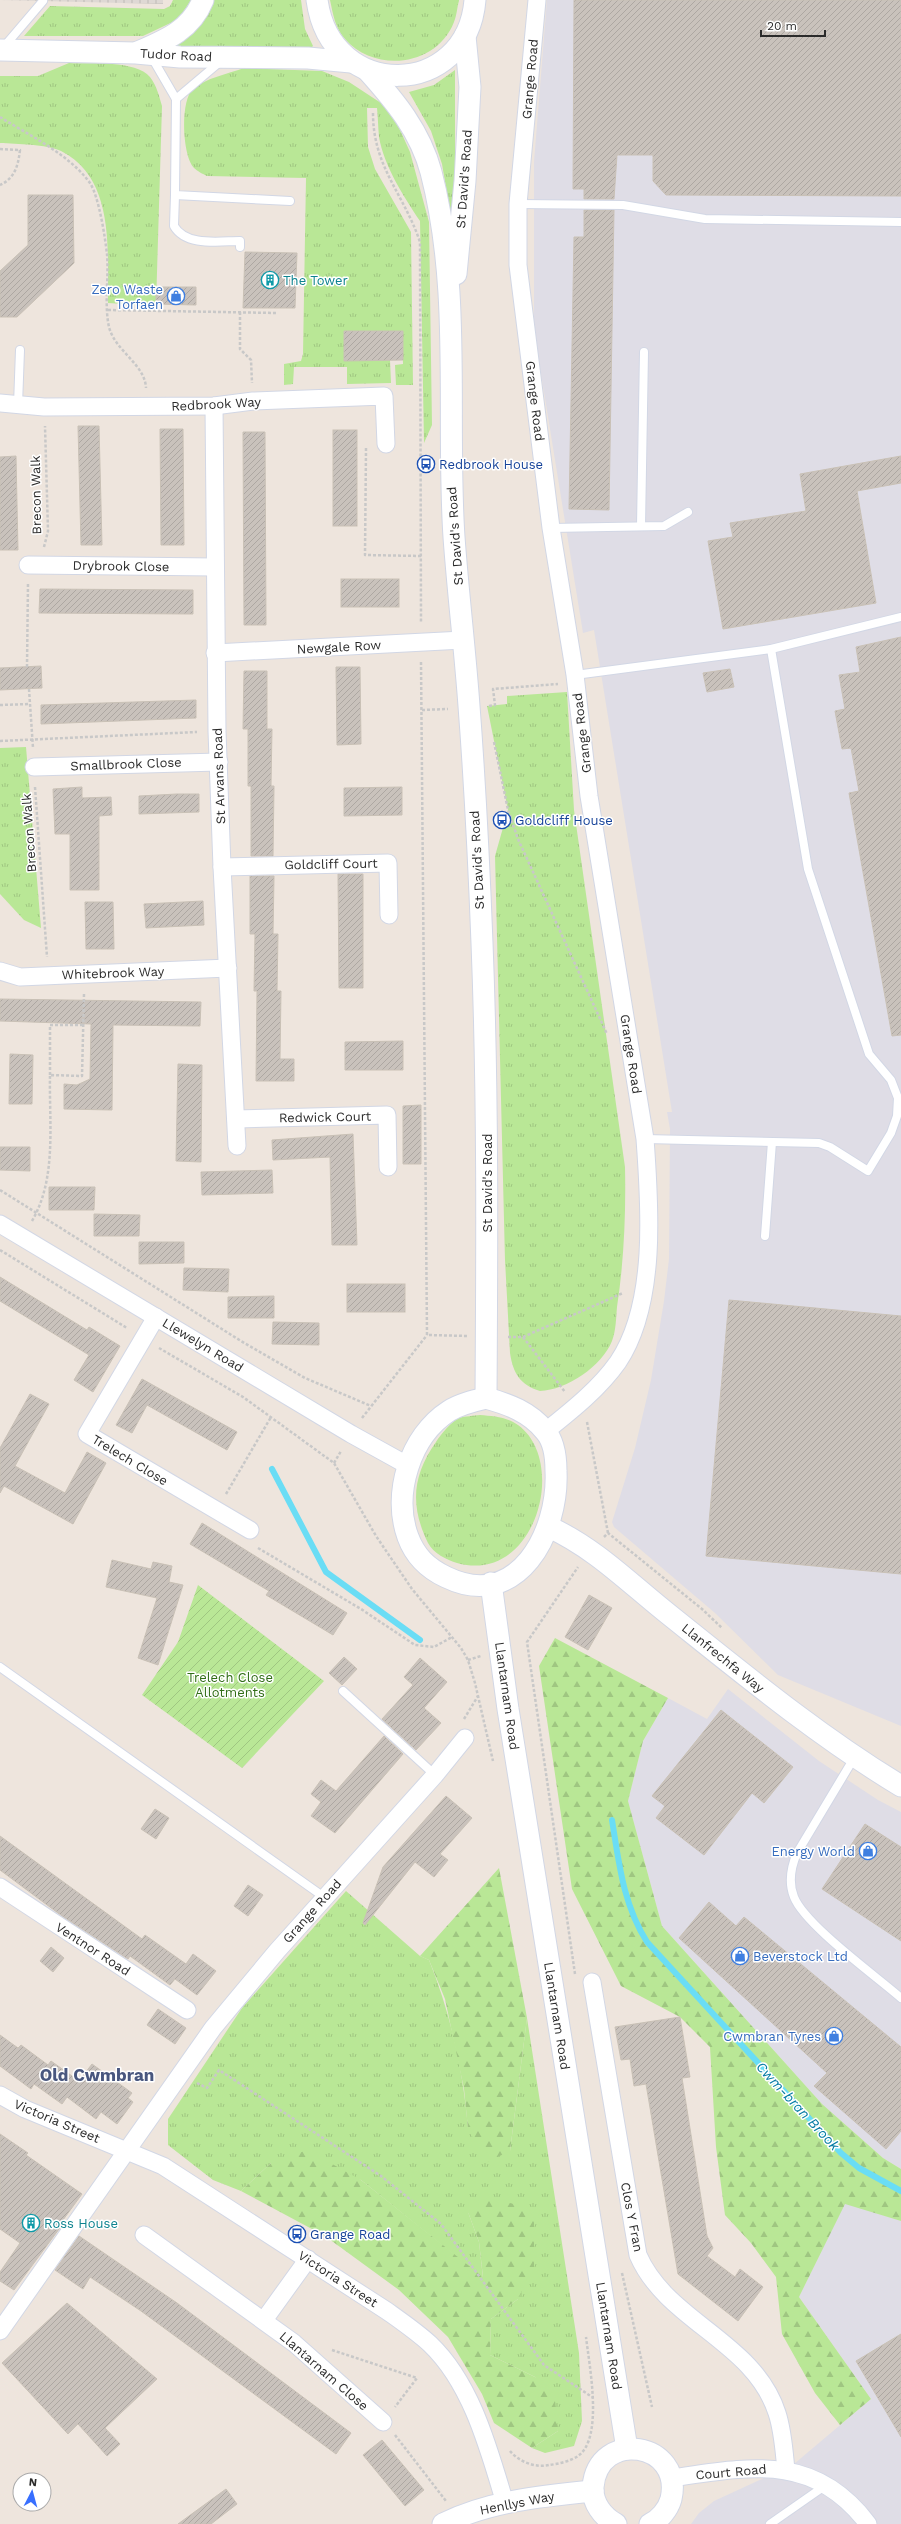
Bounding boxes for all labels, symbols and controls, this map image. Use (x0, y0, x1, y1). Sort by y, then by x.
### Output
scale bar (761, 12, 825, 38)
text: 20 m (767, 19, 797, 33)
street label: Grange Road (519, 38, 541, 120)
street label: Tudor Road (140, 46, 212, 64)
street label: St David's Road (453, 129, 475, 229)
building icon: The Tower (260, 270, 280, 290)
place label: The Tower (283, 273, 348, 288)
place label: Zero Waste Torfaen (91, 282, 163, 312)
shop icon: Zero Waste Torfaen (166, 286, 186, 306)
street label: Grange Road (523, 360, 547, 442)
street label: Redbrook Way (171, 394, 262, 414)
bus stop icon: Redbrook House (416, 454, 436, 474)
street label: Brecon Walk (28, 455, 44, 535)
place label: Redbrook House (439, 457, 543, 472)
street label: St David's Road (444, 486, 466, 586)
street label: Drybrook Close (73, 558, 169, 574)
street label: Newgale Row (296, 637, 382, 657)
street label: Grange Road (570, 692, 594, 774)
street label: St Arvans Road (210, 727, 228, 825)
street label: Smallbrook Close (70, 755, 182, 773)
street label: Brecon Walk (19, 792, 39, 873)
street label: St David's Road (467, 810, 487, 910)
bus stop icon: Goldcliff House (492, 810, 512, 830)
place label: Goldcliff House (515, 813, 613, 828)
street label: Goldcliff Court (284, 856, 378, 872)
street label: Whitebrook Way (61, 964, 165, 982)
street label: Grange Road (617, 1013, 645, 1095)
street label: Redwick Court (279, 1109, 372, 1125)
street label: St David's Road (480, 1134, 495, 1232)
street label: Llewelyn Road (160, 1315, 246, 1375)
street label: Trelech Close (89, 1431, 171, 1489)
street label: Llanfrechfa Way (679, 1620, 767, 1696)
street label: Llantarnam Road (492, 1641, 522, 1751)
park label: Trelech Close Allotments (187, 1670, 273, 1700)
shop icon: Energy World (858, 1841, 878, 1861)
place label: Energy World (771, 1844, 855, 1859)
street label: Grange Road (279, 1876, 345, 1946)
street label: Ventnor Road (53, 1919, 133, 1979)
shop icon: Beverstock Ltd (730, 1946, 750, 1966)
place label: Beverstock Ltd (753, 1949, 848, 1964)
street label: Llantarnam Road (541, 1961, 573, 2071)
shop icon: Cwmbran Tyres (824, 2026, 844, 2046)
place label: Cwmbran Tyres (723, 2029, 821, 2044)
water label: Cwm-bran Brook (753, 2058, 843, 2154)
district label: Old Cwmbran (40, 2065, 154, 2085)
street label: Victoria Street (12, 2096, 103, 2146)
street label: Clos Y Fran (618, 2181, 646, 2253)
building icon: Ross House (21, 2213, 41, 2233)
place label: Ross House (44, 2216, 118, 2231)
bus stop icon: Grange Road (287, 2224, 307, 2244)
place label: Grange Road (310, 2227, 391, 2242)
street label: Victoria Street (295, 2248, 381, 2311)
street label: Llantarnam Road (593, 2281, 625, 2391)
street label: Llantarnam Close (277, 2328, 371, 2414)
street label: Court Road (695, 2461, 767, 2483)
north arrow (12, 2472, 52, 2512)
text: N (28, 2476, 38, 2489)
street label: Henllys Way (478, 2488, 556, 2518)

